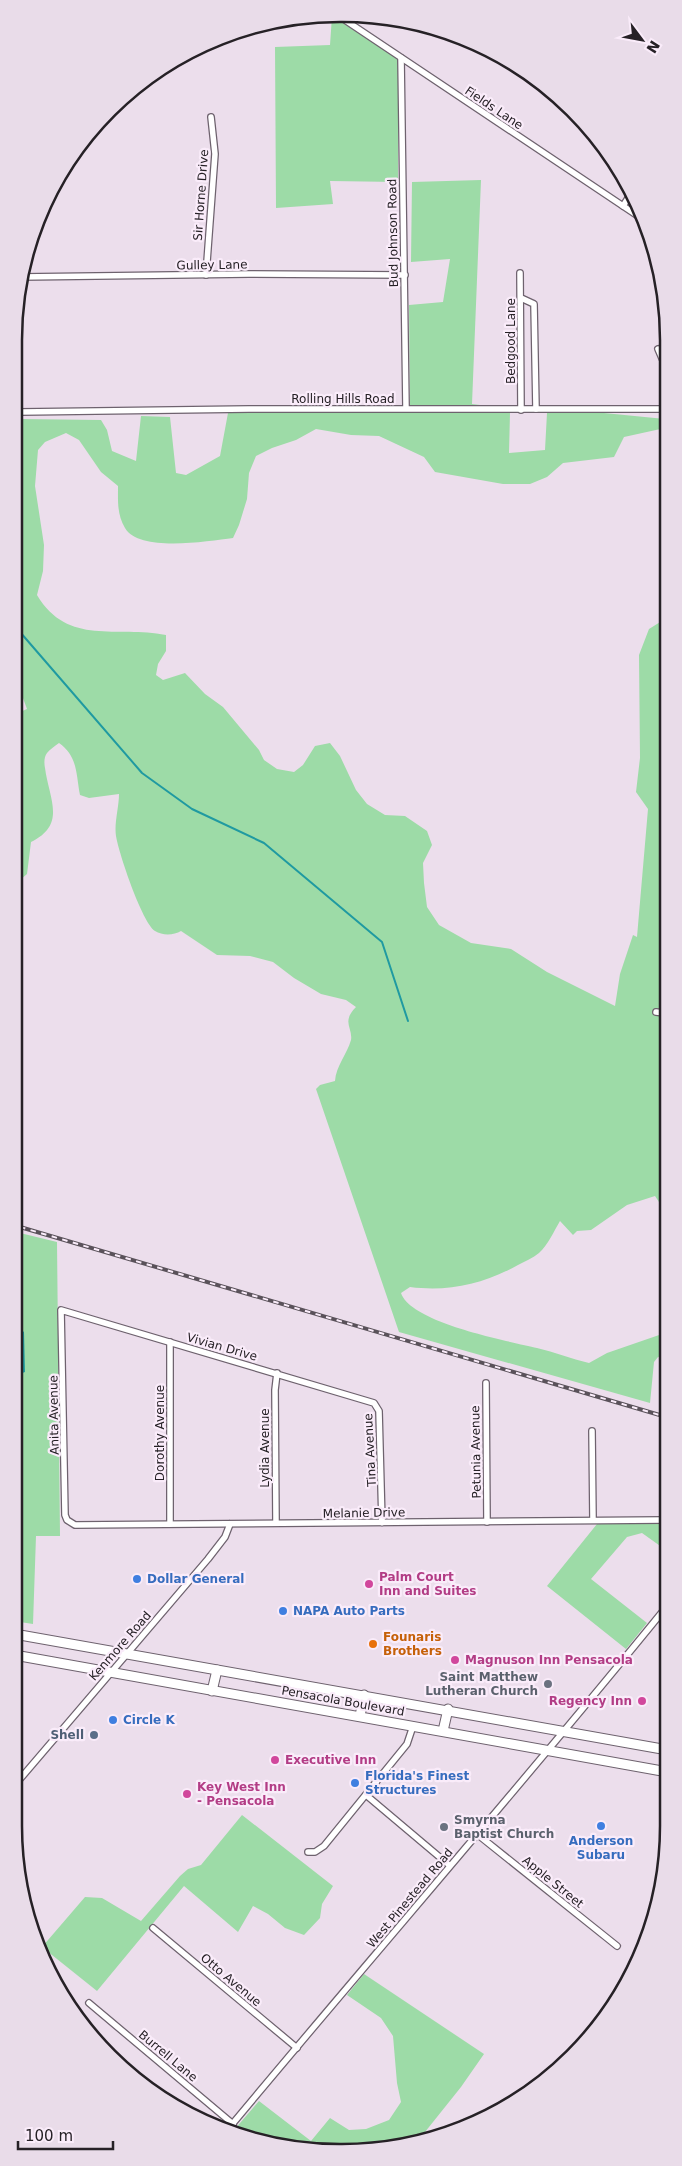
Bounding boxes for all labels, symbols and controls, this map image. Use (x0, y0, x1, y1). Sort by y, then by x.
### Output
north arrow (617, 15, 667, 65)
text: N (643, 38, 663, 56)
street label: Fields Lane (462, 84, 526, 132)
street label: Sir Horne Drive (191, 149, 211, 241)
street label: Bud Johnson Road (385, 179, 401, 287)
street label: Gulley Lane (176, 257, 248, 273)
street label: Bedgood Lane (504, 298, 518, 384)
street label: Rolling Hills Road (291, 392, 395, 406)
street label: Vivian Drive (185, 1330, 259, 1364)
street label: Anita Avenue (46, 1375, 62, 1455)
street label: Dorothy Avenue (153, 1385, 167, 1481)
street label: Petunia Avenue (468, 1405, 484, 1499)
street label: Lydia Avenue (258, 1408, 272, 1488)
street label: Tina Avenue (361, 1413, 379, 1488)
street label: Melanie Drive (323, 1505, 405, 1521)
place label: Palm Court Inn and Suites (379, 1570, 476, 1598)
place label: Dollar General (147, 1572, 244, 1586)
marker: Dollar General (131, 1573, 143, 1585)
marker: Palm Court Inn and Suites (363, 1578, 375, 1590)
place label: NAPA Auto Parts (293, 1604, 405, 1618)
marker: NAPA Auto Parts (277, 1605, 289, 1617)
street label: Kenmore Road (86, 1608, 154, 1684)
place label: Founaris Brothers (383, 1630, 442, 1658)
marker: Founaris Brothers (367, 1638, 379, 1650)
place label: Magnuson Inn Pensacola (465, 1653, 633, 1667)
marker: Magnuson Inn Pensacola (449, 1654, 461, 1666)
place label: Saint Matthew Lutheran Church (425, 1670, 538, 1698)
marker: Saint Matthew Lutheran Church (542, 1678, 554, 1690)
street label: Pensacola Boulevard (280, 1683, 406, 1719)
place label: Regency Inn (549, 1694, 632, 1708)
marker: Regency Inn (636, 1695, 648, 1707)
place label: Circle K (123, 1713, 175, 1727)
marker: Circle K (107, 1714, 119, 1726)
place label: Shell (50, 1728, 84, 1742)
marker: Shell (88, 1729, 100, 1741)
place label: Executive Inn (285, 1753, 376, 1767)
marker: Executive Inn (269, 1754, 281, 1766)
place label: Florida's Finest Structures (365, 1769, 469, 1797)
marker: Florida's Finest Structures (349, 1777, 361, 1789)
place label: Key West Inn - Pensacola (197, 1780, 286, 1808)
marker: Key West Inn - Pensacola (181, 1788, 193, 1800)
place label: Smyrna Baptist Church (454, 1813, 554, 1841)
marker: Anderson Subaru (595, 1820, 607, 1832)
marker: Smyrna Baptist Church (438, 1821, 450, 1833)
place label: Anderson Subaru (569, 1834, 633, 1862)
street label: West Pinestead Road (364, 1845, 456, 1951)
street label: Apple Street (520, 1853, 587, 1911)
street label: Otto Avenue (198, 1951, 264, 2009)
street label: Burrell Lane (136, 2027, 200, 2085)
scale bar (18, 2118, 112, 2150)
text: 100 m (25, 2127, 73, 2145)

